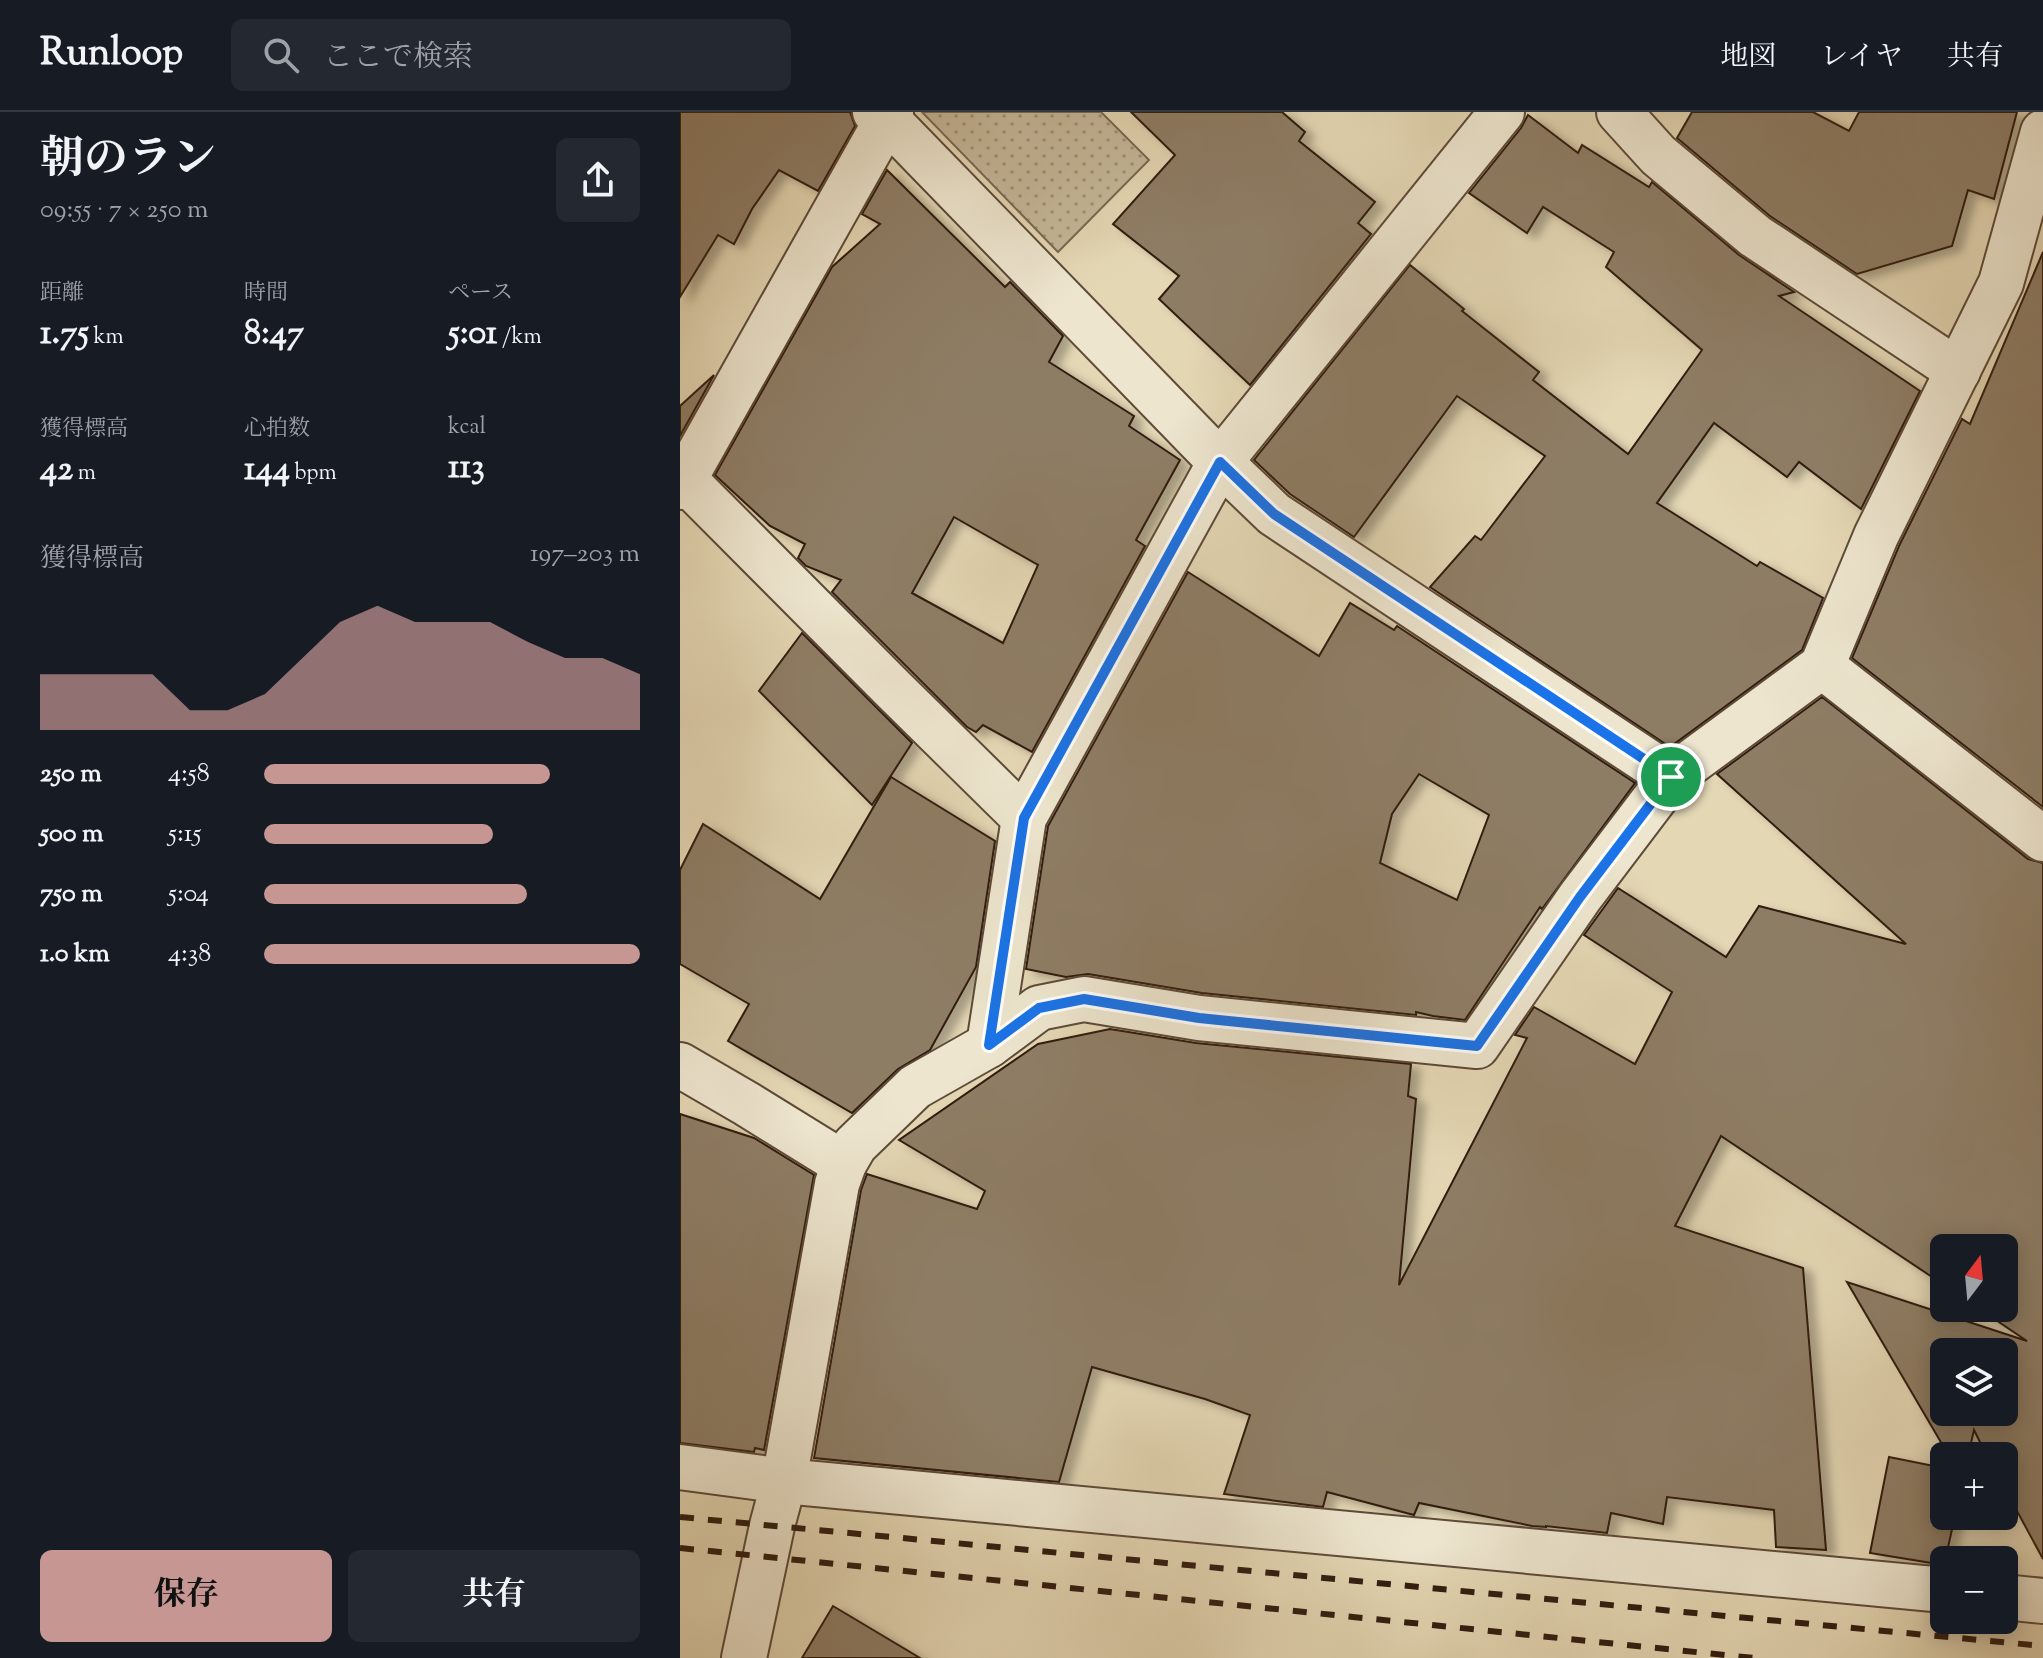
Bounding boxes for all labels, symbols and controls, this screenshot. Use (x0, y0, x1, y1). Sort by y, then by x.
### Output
search box (231, 19, 791, 91)
text: Runloop (40, 28, 183, 82)
icon: search (259, 33, 303, 77)
text: ここで検索 (323, 37, 473, 80)
text: 地図 (1720, 38, 1776, 78)
text: レイヤ (1820, 38, 1903, 78)
text: 共有 (1947, 38, 2003, 78)
text: 朝のラン (40, 130, 216, 193)
button: share (556, 138, 640, 222)
text: 09:55 · 7 × 250 m (40, 192, 208, 229)
text: 距離 (40, 278, 84, 310)
text: 時間 (244, 278, 288, 310)
text: ペース (448, 278, 513, 310)
text: 1.75 (40, 310, 89, 359)
text: 8:47 (244, 310, 304, 359)
text: 5:01 (448, 310, 497, 359)
text: km (89, 322, 124, 354)
text: /km (497, 322, 542, 354)
text: kcal (448, 412, 486, 444)
text: 獲得標高 (40, 414, 128, 446)
text: 心拍数 (244, 414, 310, 446)
text: 113 (448, 444, 485, 493)
text: 42 (40, 446, 73, 495)
text: 144 (244, 446, 290, 495)
text: m (73, 458, 96, 490)
text: bpm (290, 458, 337, 490)
text: 197–203 m (530, 536, 640, 573)
text: 獲得標高 (40, 541, 144, 578)
pin (1637, 743, 1705, 811)
icon: arrive (1649, 755, 1693, 799)
text: 250 m (40, 756, 102, 793)
text: 4:58 (168, 756, 210, 793)
text: 500 m (40, 816, 103, 853)
text: 5:15 (168, 816, 201, 853)
text: 750 m (40, 876, 103, 913)
text: 5:04 (168, 876, 209, 913)
text: 1.0 km (40, 936, 110, 973)
text: 4:38 (168, 936, 211, 973)
north arrow (1930, 1234, 2018, 1322)
map controls (1930, 1234, 2018, 1634)
button: layers (1930, 1338, 2018, 1426)
button: + (1930, 1442, 2018, 1530)
button: − (1930, 1546, 2018, 1634)
button: 保存 (40, 1550, 332, 1642)
button: 共有 (348, 1550, 640, 1642)

